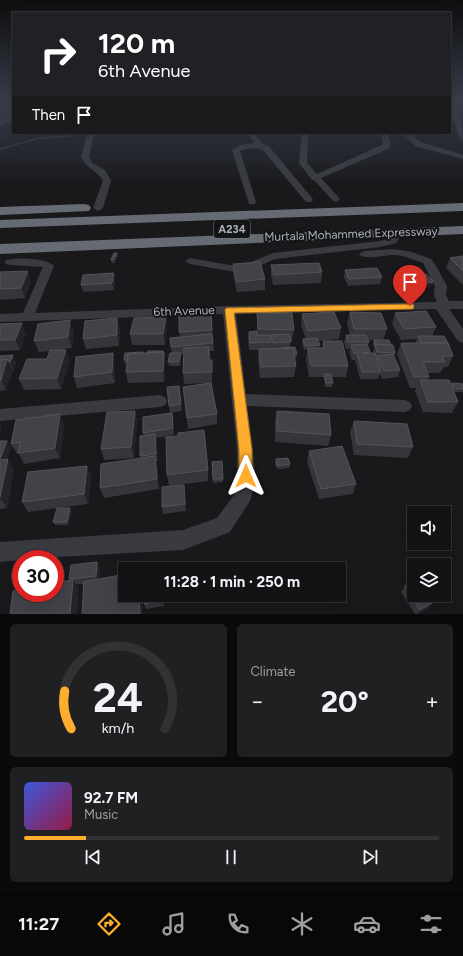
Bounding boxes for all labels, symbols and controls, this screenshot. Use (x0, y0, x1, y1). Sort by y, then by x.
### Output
text: 120 m (98, 26, 175, 60)
icon: right (32, 28, 84, 80)
text: 6th Avenue (98, 60, 190, 82)
icon: arrive (73, 104, 95, 126)
text: Then (32, 106, 65, 124)
road number: A234 (214, 220, 250, 238)
street label: Murtala Mohammed Expressway (264, 224, 439, 244)
pin (393, 265, 427, 306)
icon: arrive (399, 271, 421, 293)
street label: 6th Avenue (153, 303, 215, 319)
position arrow (225, 455, 267, 497)
map controls (407, 506, 451, 602)
button: sound (407, 506, 451, 550)
speed limit sign: 30 (12, 550, 64, 602)
button: layers (407, 558, 451, 602)
text: 11:28 · 1 min · 250 m (164, 573, 300, 591)
text: Climate (251, 664, 295, 679)
text: 24 (93, 671, 143, 721)
text: 20° (321, 683, 369, 720)
text: − (251, 688, 264, 715)
text: + (425, 688, 439, 715)
text: km/h (102, 718, 135, 736)
text: 92.7 FM (84, 789, 138, 807)
text: Music (84, 807, 118, 822)
icon: previous (82, 846, 104, 868)
icon: pause (220, 846, 242, 868)
icon: next (359, 846, 381, 868)
icon: directions (95, 910, 123, 938)
icon: music (160, 910, 188, 938)
icon: phone (224, 910, 252, 938)
icon: climate (288, 910, 316, 938)
icon: car (353, 910, 381, 938)
icon: filters (417, 910, 445, 938)
text: 11:27 (18, 913, 59, 935)

